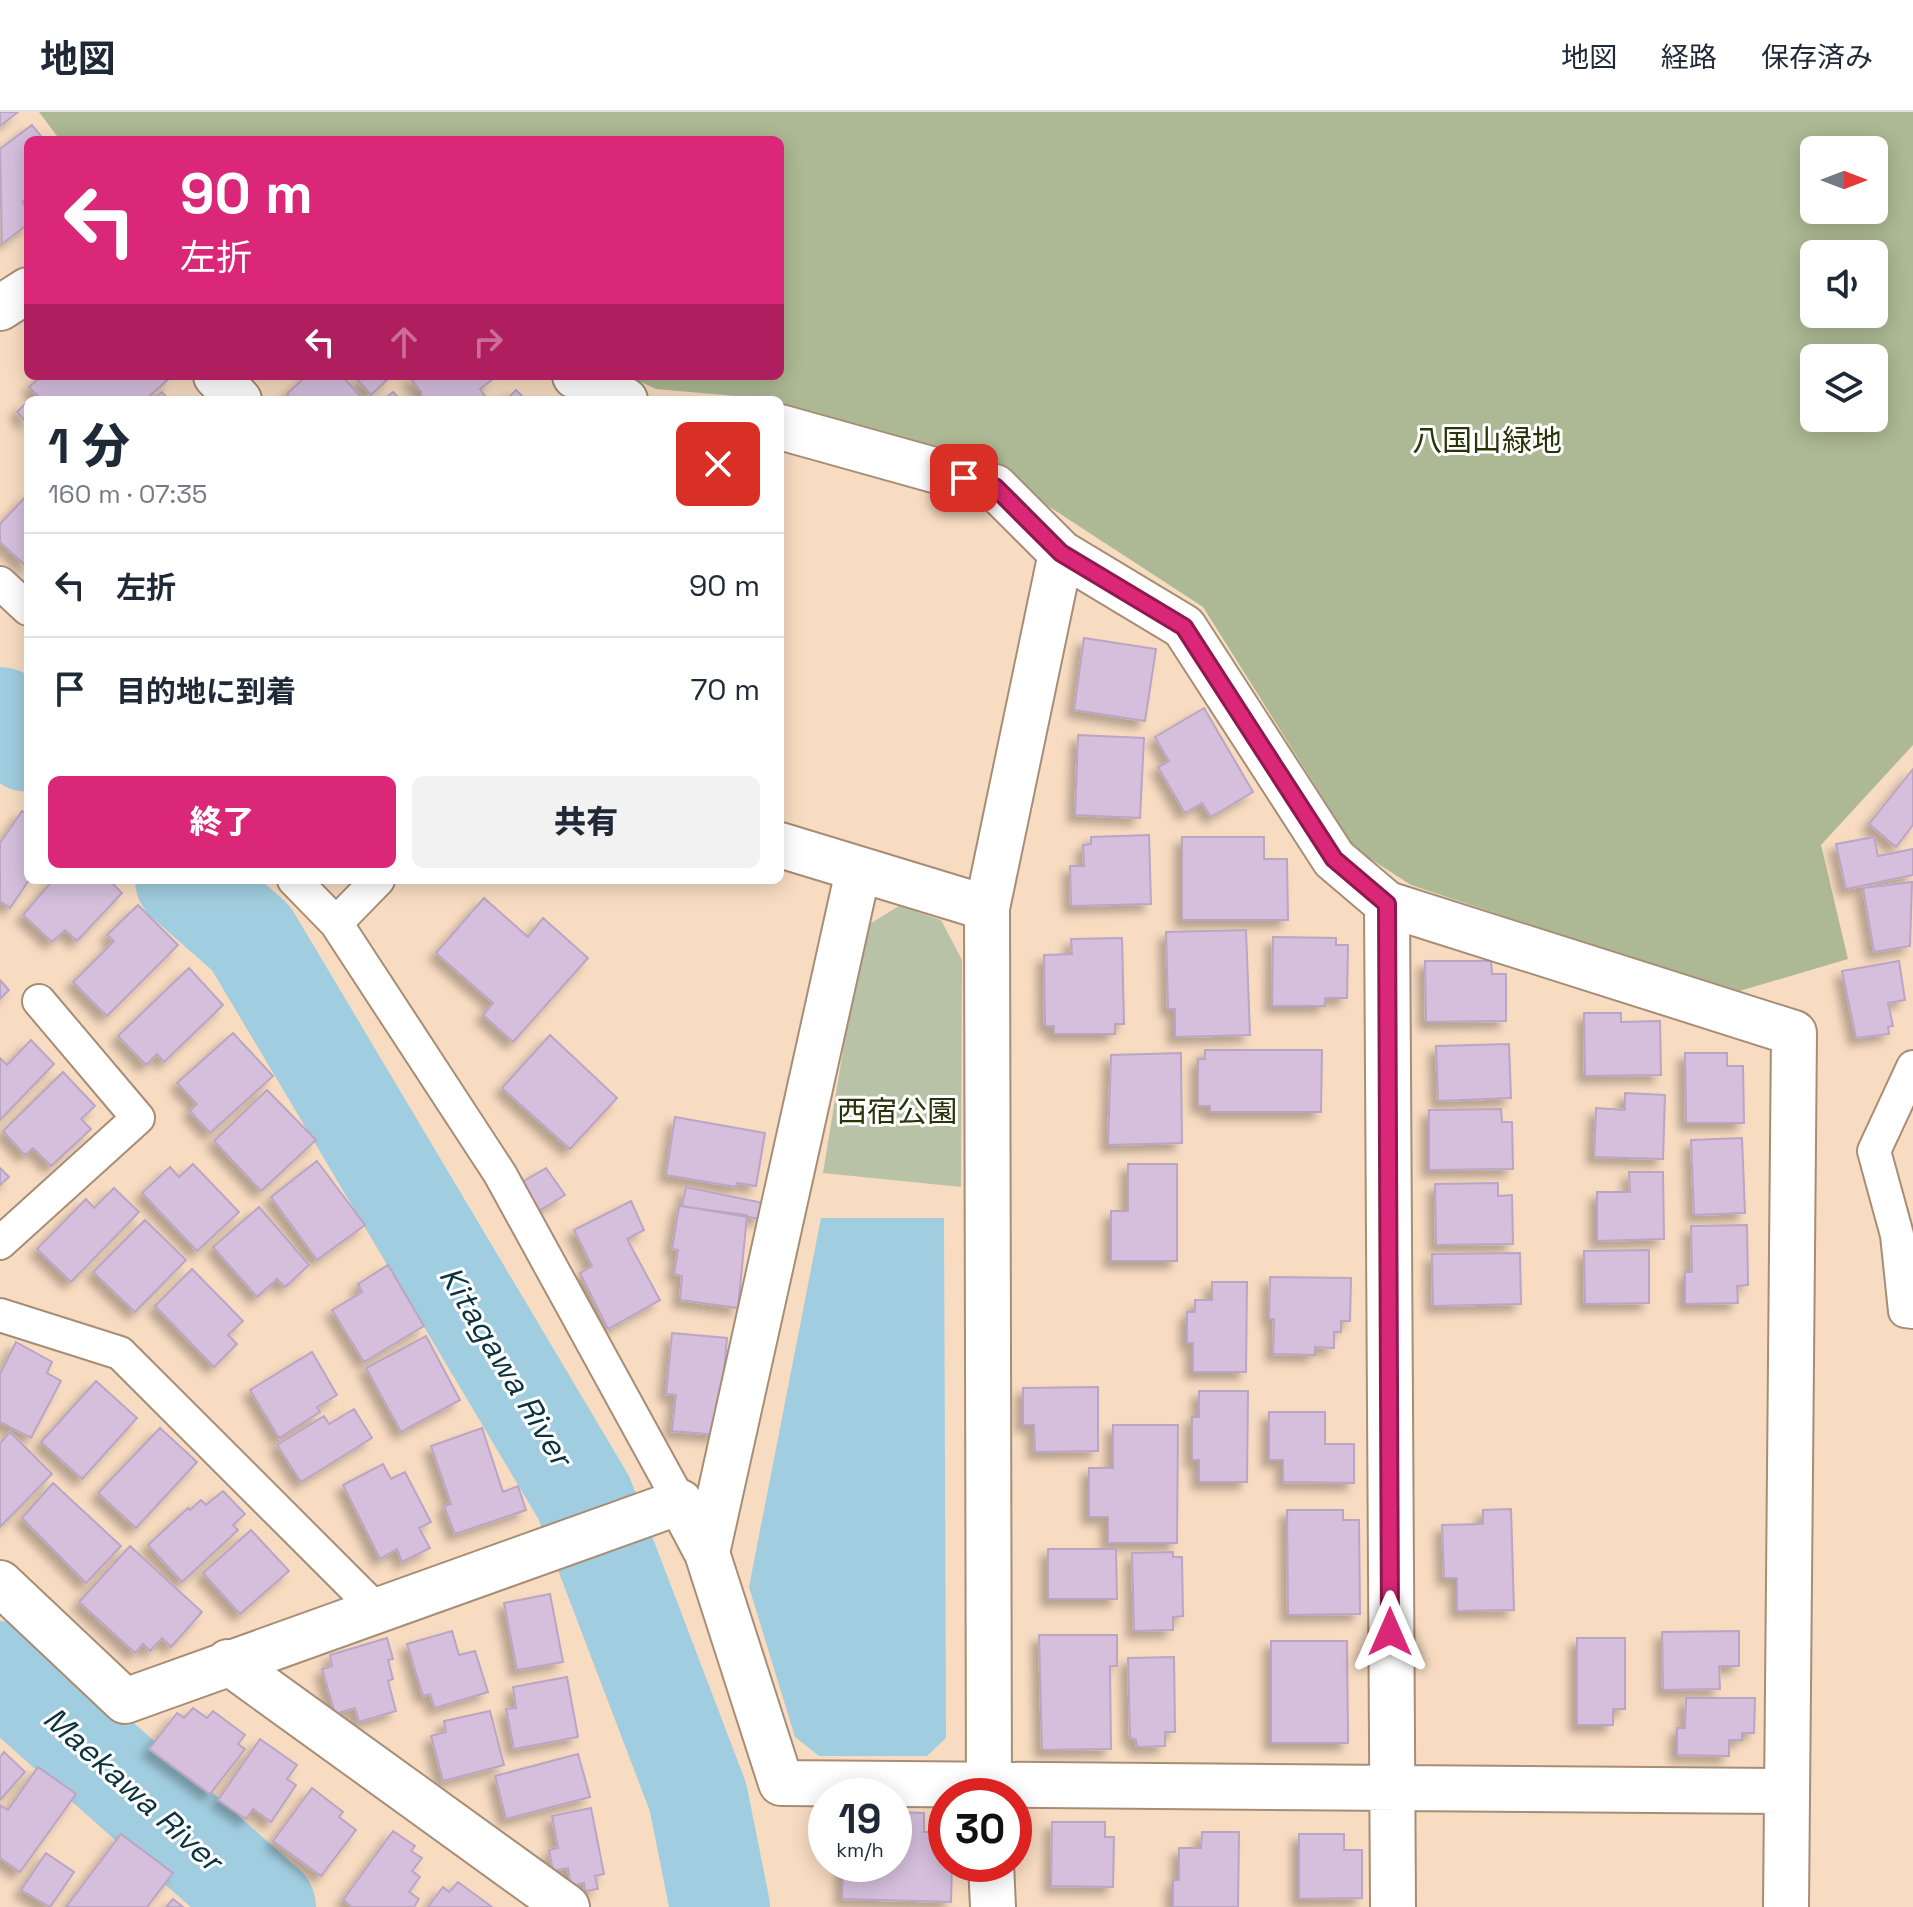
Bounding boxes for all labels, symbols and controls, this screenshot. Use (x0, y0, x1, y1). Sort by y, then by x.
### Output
text: 地図 (40, 35, 116, 83)
text: 地図 (1561, 39, 1617, 75)
text: 経路 (1661, 39, 1717, 75)
text: 保存済み (1761, 39, 1873, 75)
north arrow (1800, 136, 1888, 224)
map controls (1800, 136, 1888, 432)
text: 90 m (180, 158, 313, 229)
icon: left (48, 168, 152, 272)
text: 左折 (180, 235, 252, 281)
button: sound (1800, 240, 1888, 328)
icon: left (298, 320, 342, 364)
icon: ahead (382, 320, 426, 364)
icon: right (466, 320, 510, 364)
button: layers (1800, 344, 1888, 432)
text: 1 分 (48, 416, 130, 477)
park label: 八国山緑地 (1412, 421, 1562, 460)
button: close (676, 422, 760, 506)
pin (930, 444, 998, 512)
icon: arrive (942, 456, 986, 500)
text: 160 m · 07:35 (48, 477, 207, 511)
icon: left (48, 563, 92, 607)
text: 90 m (689, 566, 760, 605)
text: 左折 (116, 568, 176, 607)
icon: arrive (48, 667, 92, 711)
text: 70 m (691, 670, 760, 709)
text: 目的地に到着 (116, 672, 296, 711)
button: 終了 (48, 776, 396, 868)
button: 共有 (412, 776, 760, 868)
park label: 西宿公園 (837, 1092, 957, 1131)
water label: Kitagawa River (431, 1259, 583, 1476)
position arrow (1348, 1590, 1432, 1674)
water label: Maekawa River (35, 1698, 233, 1882)
speed limit sign: 30 (928, 1778, 1032, 1882)
text: 19 (839, 1794, 881, 1845)
text: km/h (836, 1837, 884, 1863)

